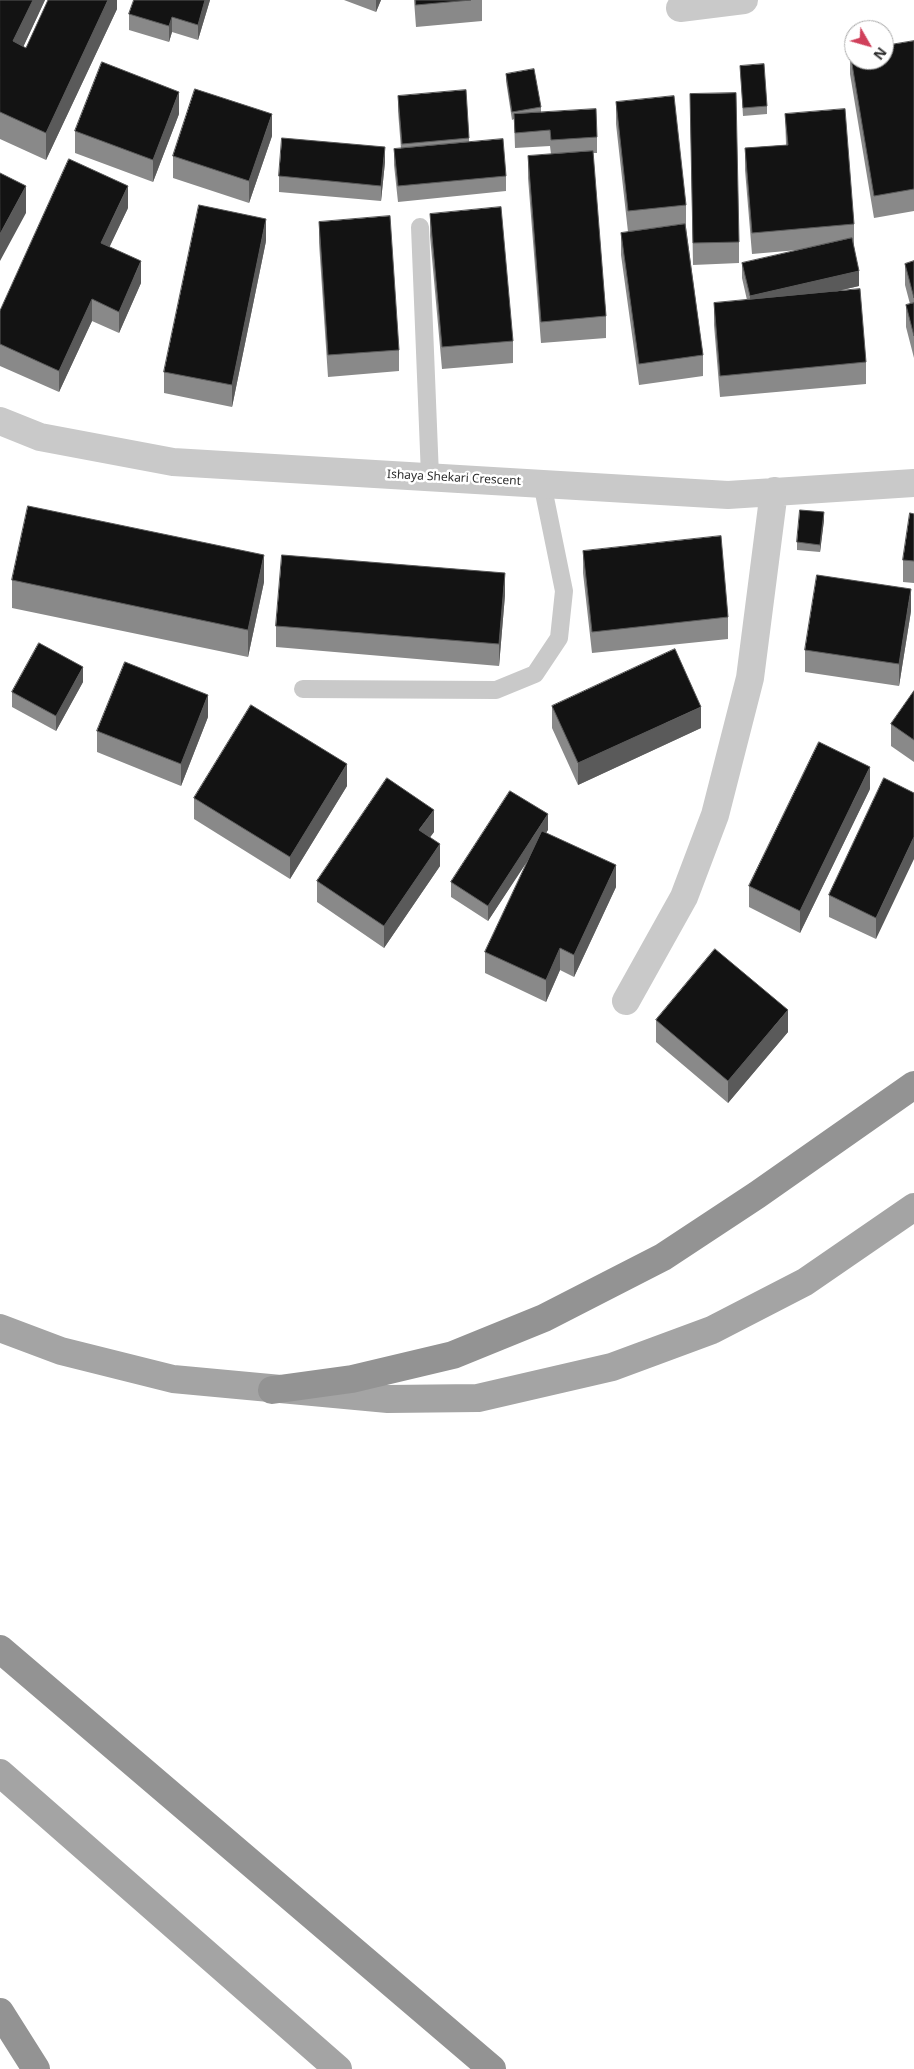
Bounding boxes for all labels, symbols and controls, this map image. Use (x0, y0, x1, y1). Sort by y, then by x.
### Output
north arrow (844, 20, 894, 70)
text: N (869, 44, 891, 64)
street label: Ishaya Shekari Crescent (387, 467, 521, 489)

